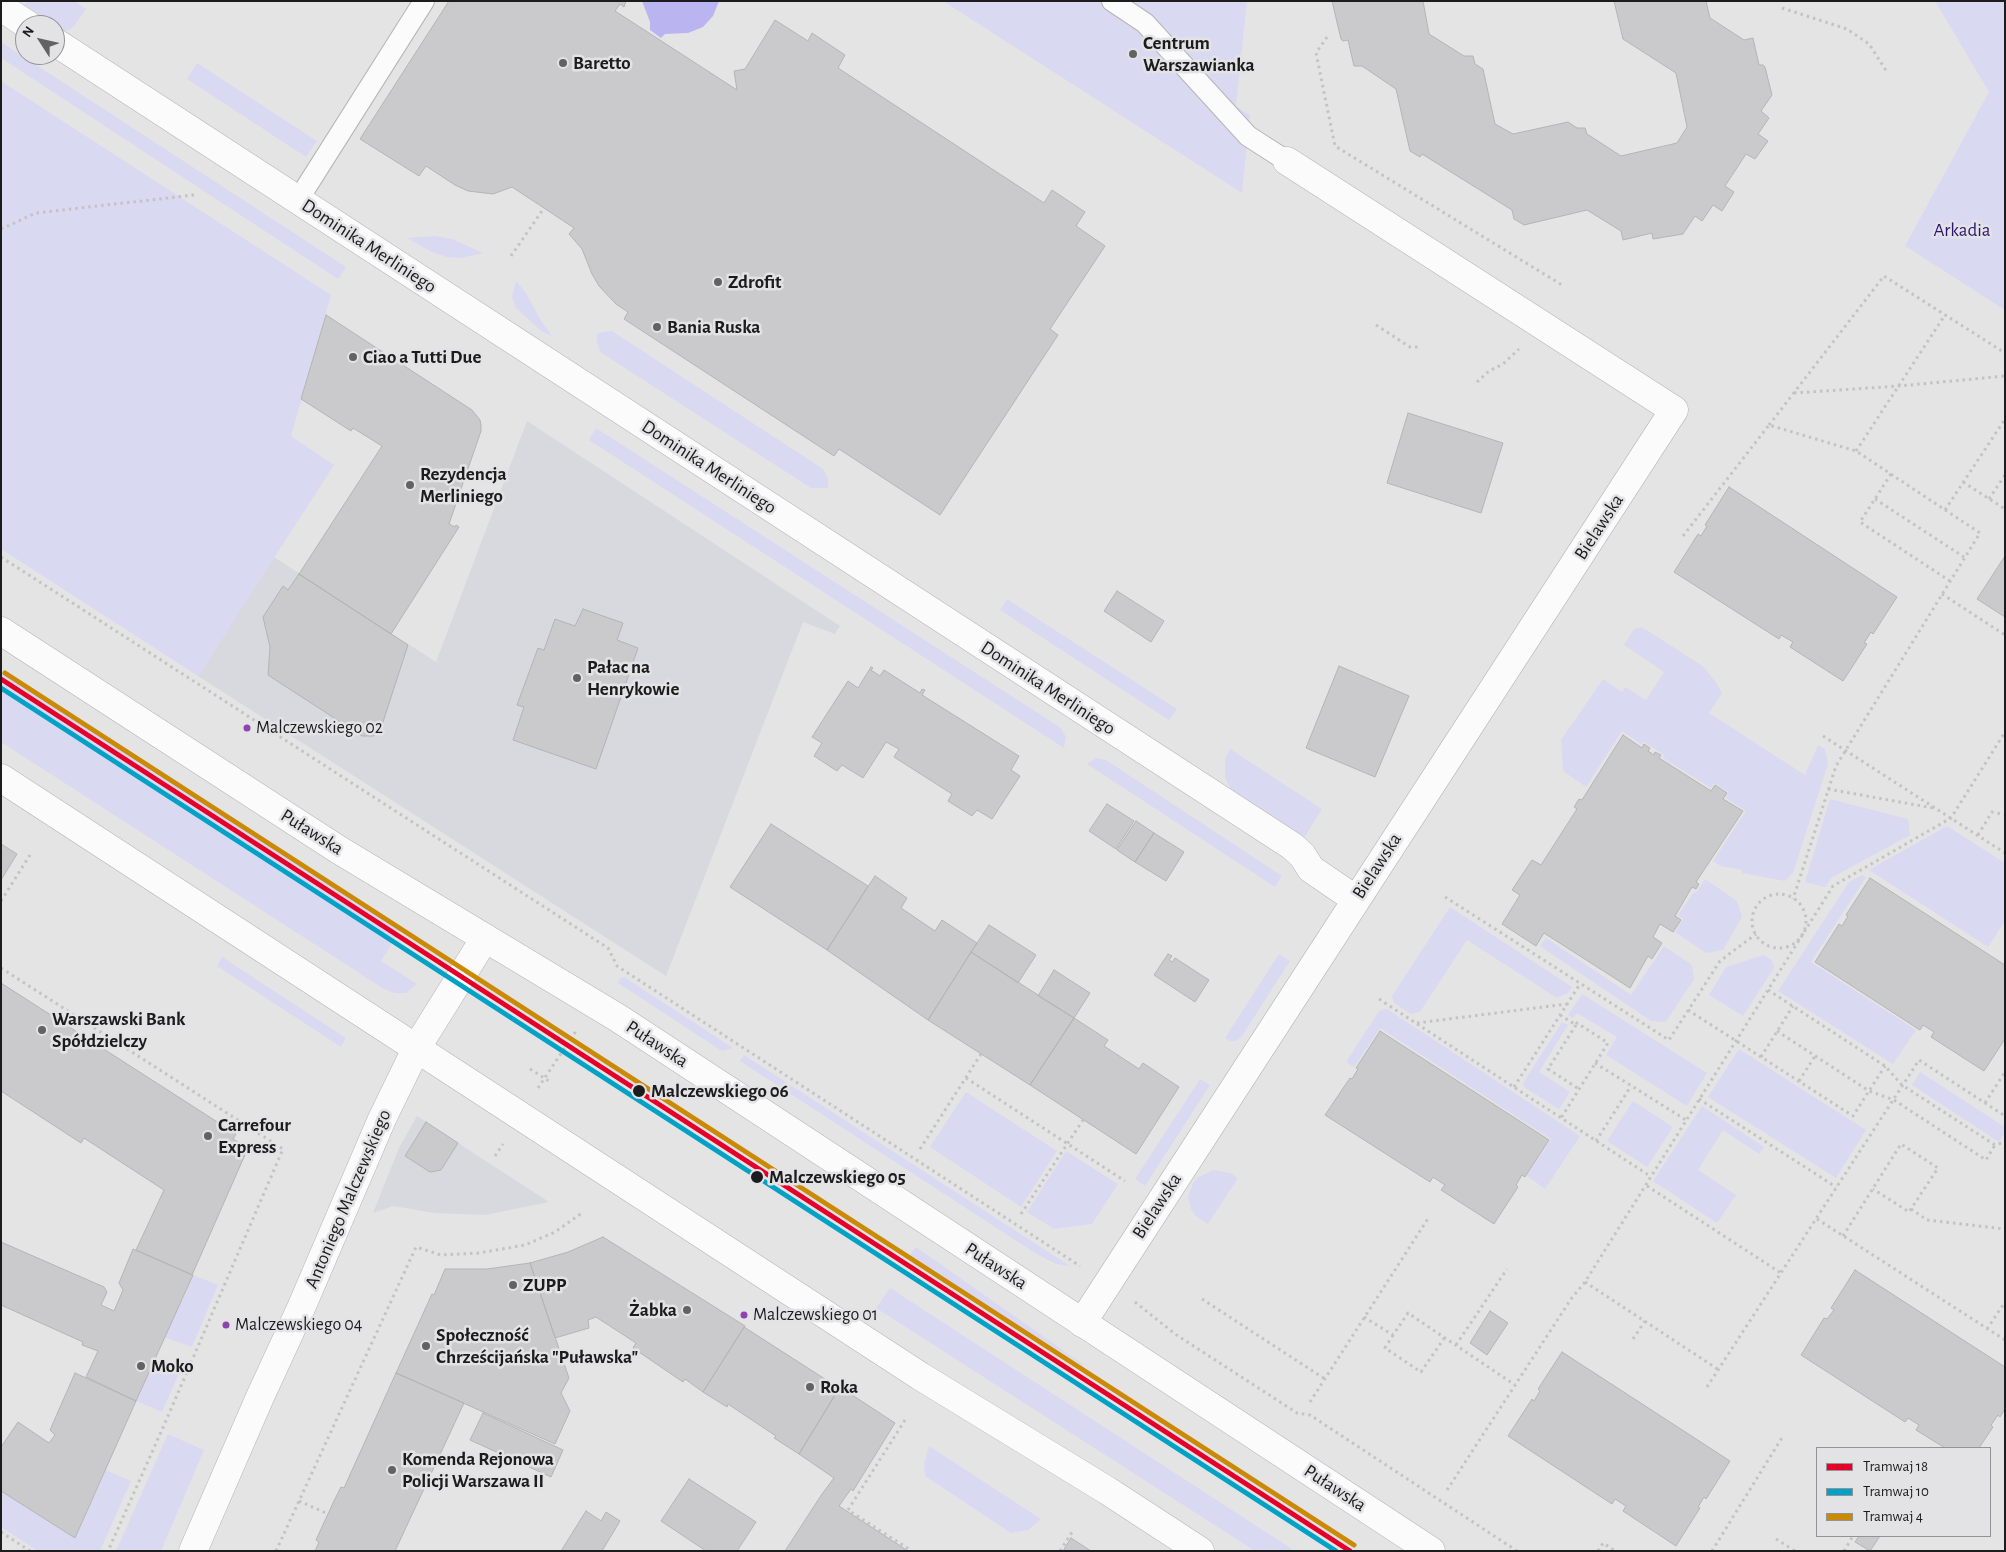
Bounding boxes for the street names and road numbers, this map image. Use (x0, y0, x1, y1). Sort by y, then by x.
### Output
street label: Dominika Merliniego (297, 194, 441, 298)
street label: Dominika Merliniego (637, 415, 781, 519)
street label: Bielawska (1569, 490, 1629, 564)
street label: Dominika Merliniego (976, 636, 1120, 740)
street label: Puławska (276, 804, 348, 860)
street label: Bielawska (1347, 829, 1407, 903)
street label: Puławska (622, 1015, 692, 1073)
street label: Antoniego Malczewskiego (300, 1106, 396, 1292)
street label: Bielawska (1127, 1169, 1187, 1243)
street label: Puławska (961, 1237, 1031, 1295)
street label: Puławska (1300, 1459, 1370, 1517)

